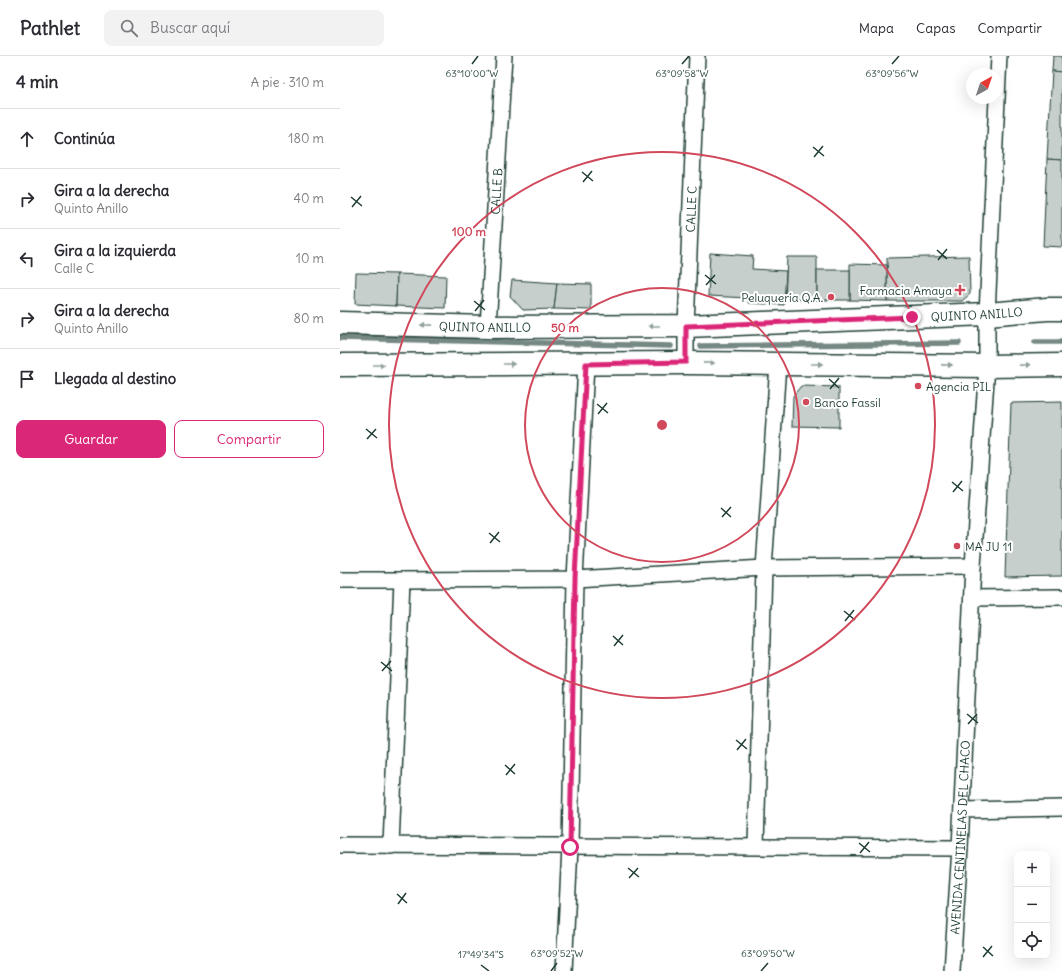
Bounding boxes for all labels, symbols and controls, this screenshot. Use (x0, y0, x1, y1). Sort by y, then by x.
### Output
search box (104, 10, 384, 46)
text: Pathlet (20, 16, 80, 40)
icon: search (118, 17, 140, 39)
text: Buscar aquí (150, 18, 230, 37)
text: Mapa (859, 19, 894, 37)
text: Capas (916, 19, 956, 37)
text: Compartir (978, 19, 1042, 37)
text: 63°10'00"W (446, 67, 498, 80)
text: 63°09'58"W (655, 67, 709, 80)
text: 63°09'56"W (865, 67, 919, 80)
north arrow (966, 68, 1002, 104)
text: 4 min (16, 71, 58, 93)
text: A pie · 310 m (251, 74, 324, 91)
icon: ahead (16, 128, 38, 150)
text: Continúa (54, 129, 115, 148)
text: 180 m (288, 130, 324, 147)
street label: CALLE B (487, 167, 505, 215)
text: Gira a la derecha (54, 181, 169, 200)
street label: CALLE C (682, 185, 699, 233)
icon: right (16, 188, 38, 210)
text: 40 m (293, 190, 324, 207)
text: Quinto Anillo (54, 200, 128, 217)
text: 100 m (452, 224, 486, 239)
text: Gira a la izquierda (54, 241, 176, 260)
icon: left (16, 248, 38, 270)
text: 10 m (296, 250, 324, 267)
text: Calle C (54, 260, 94, 277)
place label: Farmacia Amaya (860, 283, 952, 298)
marker: Farmacia Amaya (955, 285, 965, 295)
place label: Peluquería Q.A. (741, 290, 823, 305)
marker: Peluquería Q.A. (826, 292, 836, 302)
text: Gira a la derecha (54, 301, 169, 320)
street label: QUINTO ANILLO (930, 304, 1023, 324)
icon: right (16, 308, 38, 330)
route end (903, 308, 921, 326)
text: 80 m (293, 310, 324, 327)
street label: QUINTO ANILLO (439, 318, 531, 335)
text: Quinto Anillo (54, 320, 128, 337)
text: 50 m (551, 320, 580, 335)
one-way arrow (419, 322, 432, 328)
one-way arrow (647, 323, 660, 329)
one-way arrow (703, 360, 716, 366)
one-way arrow (503, 361, 516, 367)
one-way arrow (811, 361, 824, 367)
one-way arrow (373, 362, 386, 368)
one-way arrow (941, 362, 954, 368)
one-way arrow (1019, 362, 1032, 368)
icon: arrive (16, 368, 38, 390)
text: Llegada al destino (54, 369, 176, 388)
place label: Agencia PIL (926, 379, 992, 394)
marker: Agencia PIL (913, 381, 923, 391)
place label: Banco Fassil (814, 395, 881, 410)
marker: Banco Fassil (801, 397, 811, 407)
centre of rings (655, 418, 669, 432)
button: Guardar (16, 420, 166, 458)
button: Compartir (174, 420, 324, 458)
place label: MA JU 11 (965, 539, 1012, 554)
marker: MA JU 11 (952, 541, 962, 551)
street label: AVENIDA CENTINELAS DEL CHACO (947, 740, 972, 935)
route start (561, 838, 579, 856)
map controls (1014, 851, 1050, 959)
button: + (1014, 851, 1050, 887)
button: − (1014, 887, 1050, 923)
button: locate (1014, 923, 1050, 959)
text: 63°09'52"W (531, 947, 583, 960)
text: 63°09'50"W (741, 947, 795, 960)
text: 17°49'34"S (458, 948, 504, 961)

